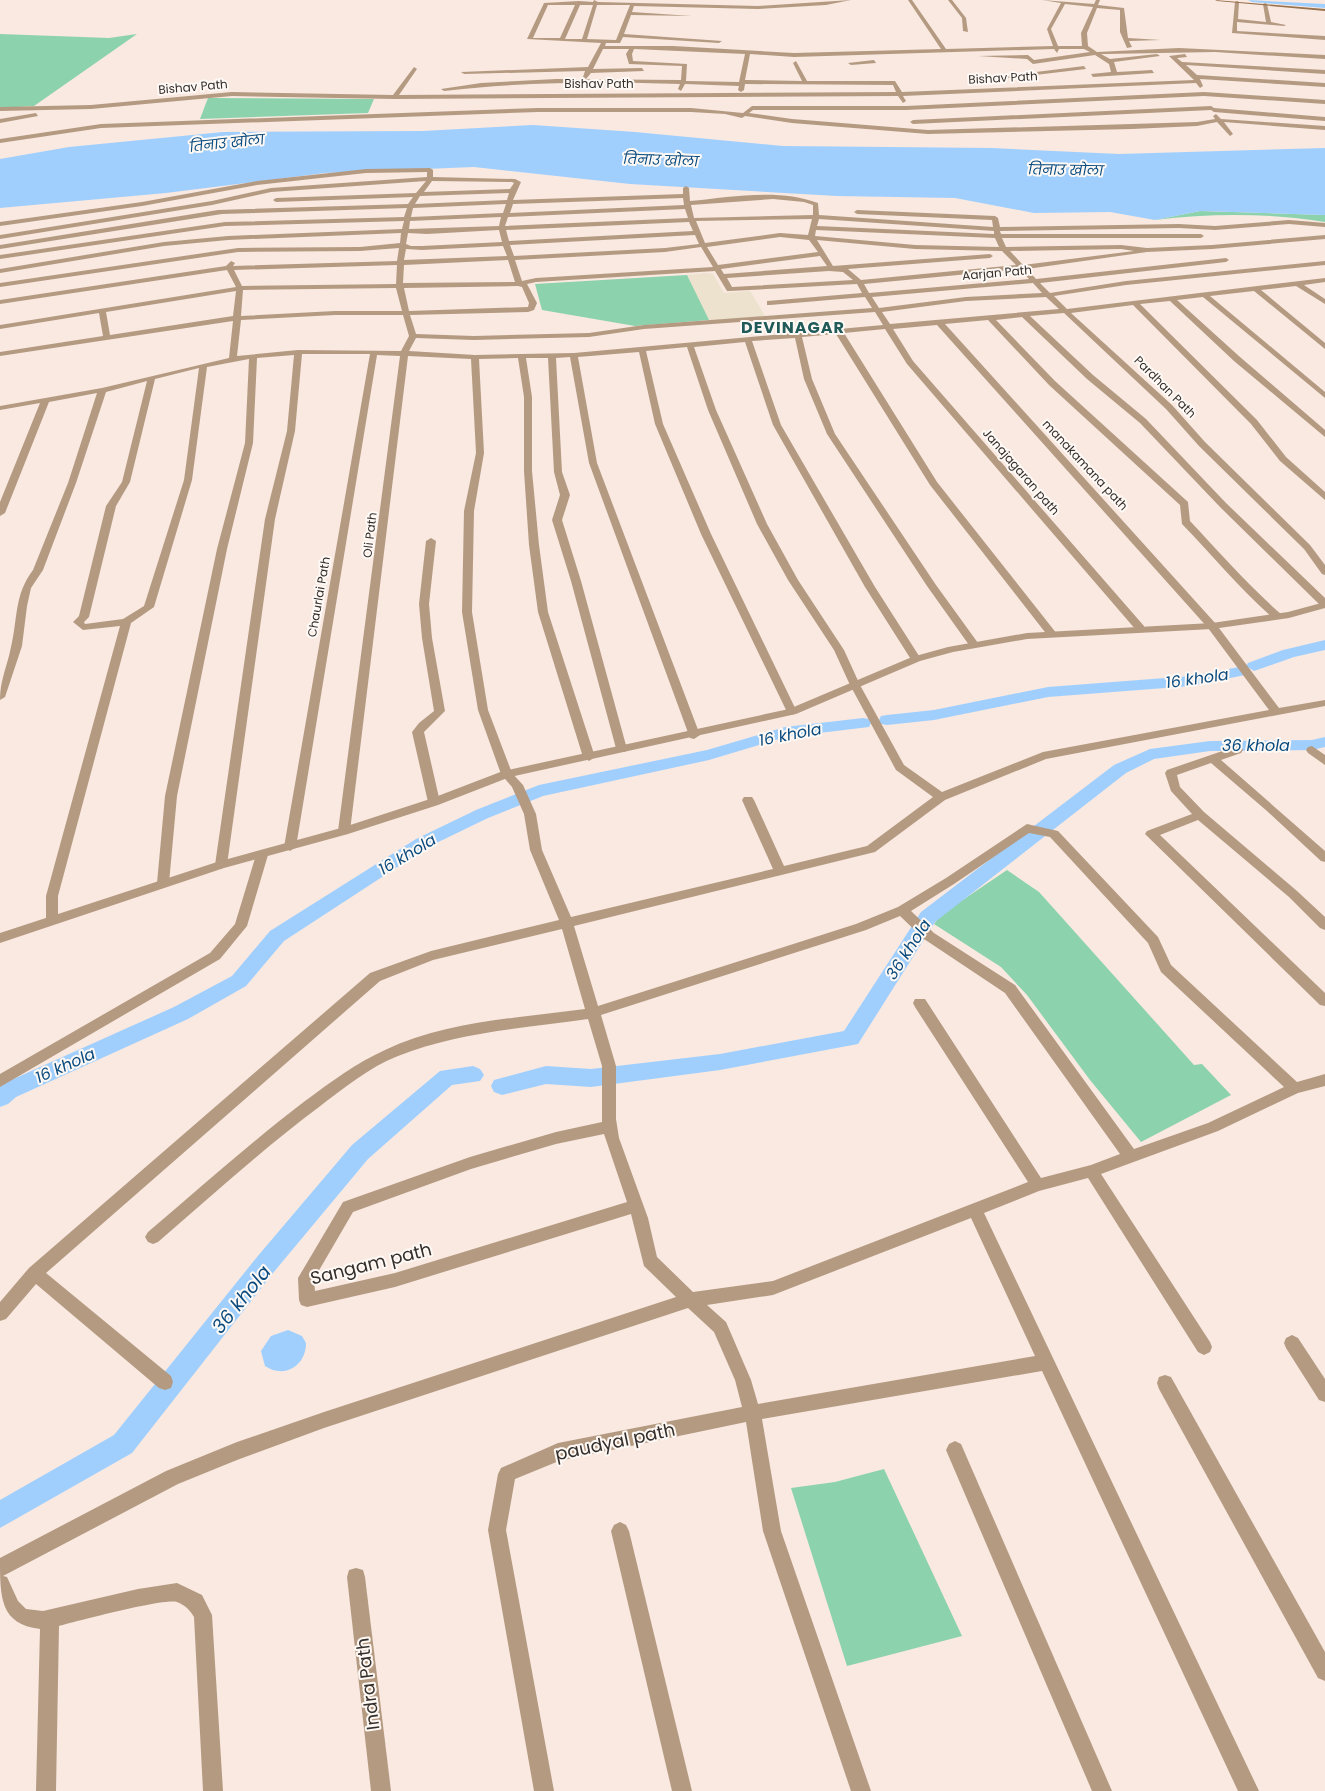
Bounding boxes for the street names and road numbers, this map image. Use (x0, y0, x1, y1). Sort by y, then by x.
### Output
street label: Bishav Path (968, 67, 1038, 88)
street label: Bishav Path (158, 75, 228, 98)
street label: Bishav Path (564, 75, 634, 92)
street label: Aarjan Path (961, 261, 1032, 284)
street label: Pardhan Path (1131, 352, 1200, 421)
street label: manakamana path (1039, 416, 1132, 514)
street label: Janajagaran path (979, 425, 1064, 519)
street label: Oli Path (358, 511, 381, 559)
street label: Chaurlai Path (303, 555, 334, 639)
street label: Sangam path (308, 1236, 434, 1291)
street label: paudyal path (553, 1417, 677, 1466)
street label: Indra Path (349, 1637, 386, 1731)

